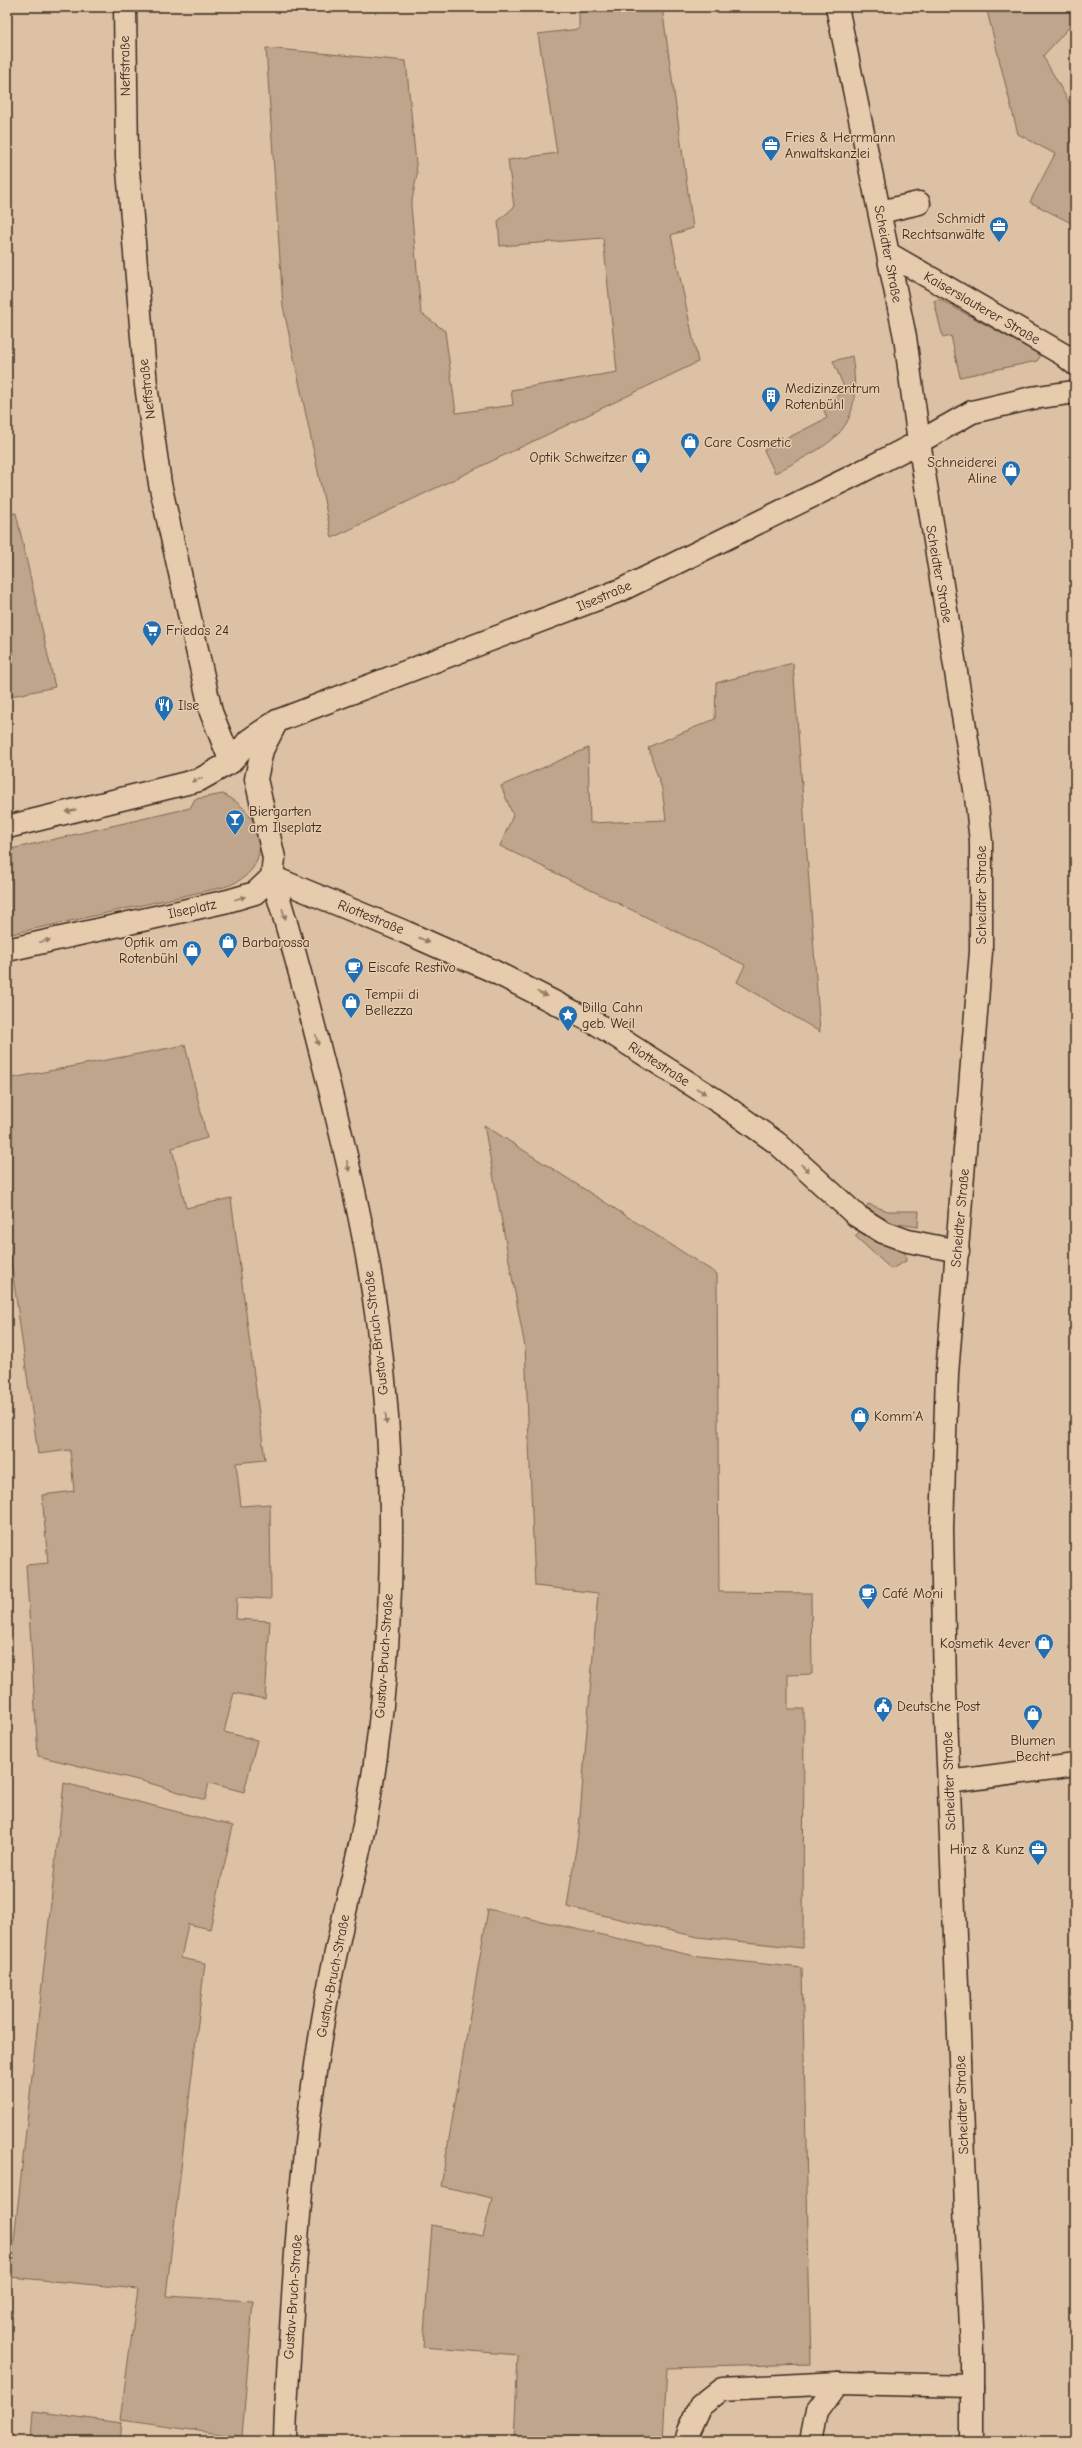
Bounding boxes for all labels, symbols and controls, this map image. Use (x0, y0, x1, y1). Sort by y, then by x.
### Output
street label: Neffstraße (116, 35, 134, 97)
place label: Fries & Herrmann Anwaltskanzlei (785, 129, 896, 162)
office icon: Fries & Herrmann Anwaltskanzlei (760, 134, 782, 162)
street label: Scheidter Straße (870, 204, 906, 304)
place label: Schmidt Rechtsanwälte (902, 210, 986, 243)
office icon: Schmidt Rechtsanwälte (988, 215, 1010, 243)
street label: Kaiserslauterer Straße (921, 268, 1043, 348)
street label: Neffstraße (135, 358, 159, 420)
place label: Medizinzentrum Rotenbühl (785, 380, 880, 413)
building icon: Medizinzentrum Rotenbühl (760, 385, 782, 413)
shop icon: Care Cosmetic (679, 431, 701, 459)
place label: Care Cosmetic (704, 434, 791, 451)
shop icon: Optik Schweitzer (630, 446, 652, 474)
place label: Optik Schweitzer (529, 449, 627, 466)
place label: Schneiderei Aline (927, 454, 997, 487)
shop icon: Schneiderei Aline (1000, 459, 1022, 487)
street label: Scheidter Straße (922, 524, 956, 624)
street label: Ilsestraße (574, 577, 634, 615)
supermarket icon: Friedas 24 (141, 619, 163, 647)
place label: Friedas 24 (166, 622, 229, 639)
restaurant icon: Ilse (153, 694, 175, 722)
place label: Ilse (178, 697, 199, 714)
one-way arrow (191, 777, 203, 783)
place label: Biergarten am Ilseplatz (249, 803, 322, 836)
bar icon: Biergarten am Ilseplatz (224, 808, 246, 836)
one-way arrow (64, 809, 77, 815)
street label: Scheidter Straße (973, 845, 990, 945)
one-way arrow (235, 895, 247, 901)
street label: Ilseplatz (166, 896, 218, 922)
street label: Riottestraße (335, 896, 407, 938)
one-way arrow (281, 909, 287, 921)
shop icon: Barbarossa (217, 931, 239, 959)
place label: Optik am Rotenbühl (119, 934, 178, 967)
place label: Barbarossa (242, 934, 310, 951)
one-way arrow (419, 937, 430, 943)
one-way arrow (39, 938, 51, 944)
shop icon: Optik am Rotenbühl (181, 939, 203, 967)
cafe icon: Eiscafe Restivo (343, 956, 365, 984)
place label: Eiscafe Restivo (368, 959, 456, 976)
place label: Tempii di Bellezza (365, 986, 419, 1019)
shop icon: Tempii di Bellezza (340, 991, 362, 1019)
one-way arrow (537, 991, 548, 998)
place label: Dilla Cahn geb. Weil (582, 999, 643, 1032)
place icon: Dilla Cahn geb. Weil (557, 1004, 579, 1032)
one-way arrow (315, 1034, 321, 1046)
street label: Riottestraße (625, 1038, 693, 1090)
one-way arrow (696, 1087, 706, 1095)
one-way arrow (345, 1160, 351, 1173)
one-way arrow (800, 1164, 810, 1173)
street label: Scheidter Straße (947, 1168, 973, 1268)
street label: Gustav-Bruch-Straße (360, 1270, 392, 1396)
shop icon: Komm'A (849, 1405, 871, 1433)
place label: Komm'A (874, 1408, 923, 1425)
one-way arrow (382, 1413, 389, 1425)
cafe icon: Café Moni (857, 1582, 879, 1610)
place label: Café Moni (882, 1585, 943, 1602)
street label: Gustav-Bruch-Straße (371, 1593, 397, 1719)
shop icon: Kosmetik 4ever (1033, 1632, 1055, 1660)
place label: Kosmetik 4ever (940, 1635, 1030, 1652)
public building icon: Deutsche Post (872, 1695, 894, 1723)
place label: Deutsche Post (897, 1698, 981, 1715)
shop icon: Blumen Becht (1022, 1703, 1044, 1731)
street label: Scheidter Straße (939, 1731, 959, 1831)
place label: Blumen Becht (1010, 1732, 1056, 1765)
office icon: Hinz & Kunz (1027, 1838, 1049, 1866)
place label: Hinz & Kunz (950, 1841, 1024, 1858)
street label: Gustav-Bruch-Straße (313, 1913, 353, 2039)
street label: Scheidter Straße (952, 2055, 972, 2155)
street label: Gustav-Bruch-Straße (280, 2234, 306, 2360)

